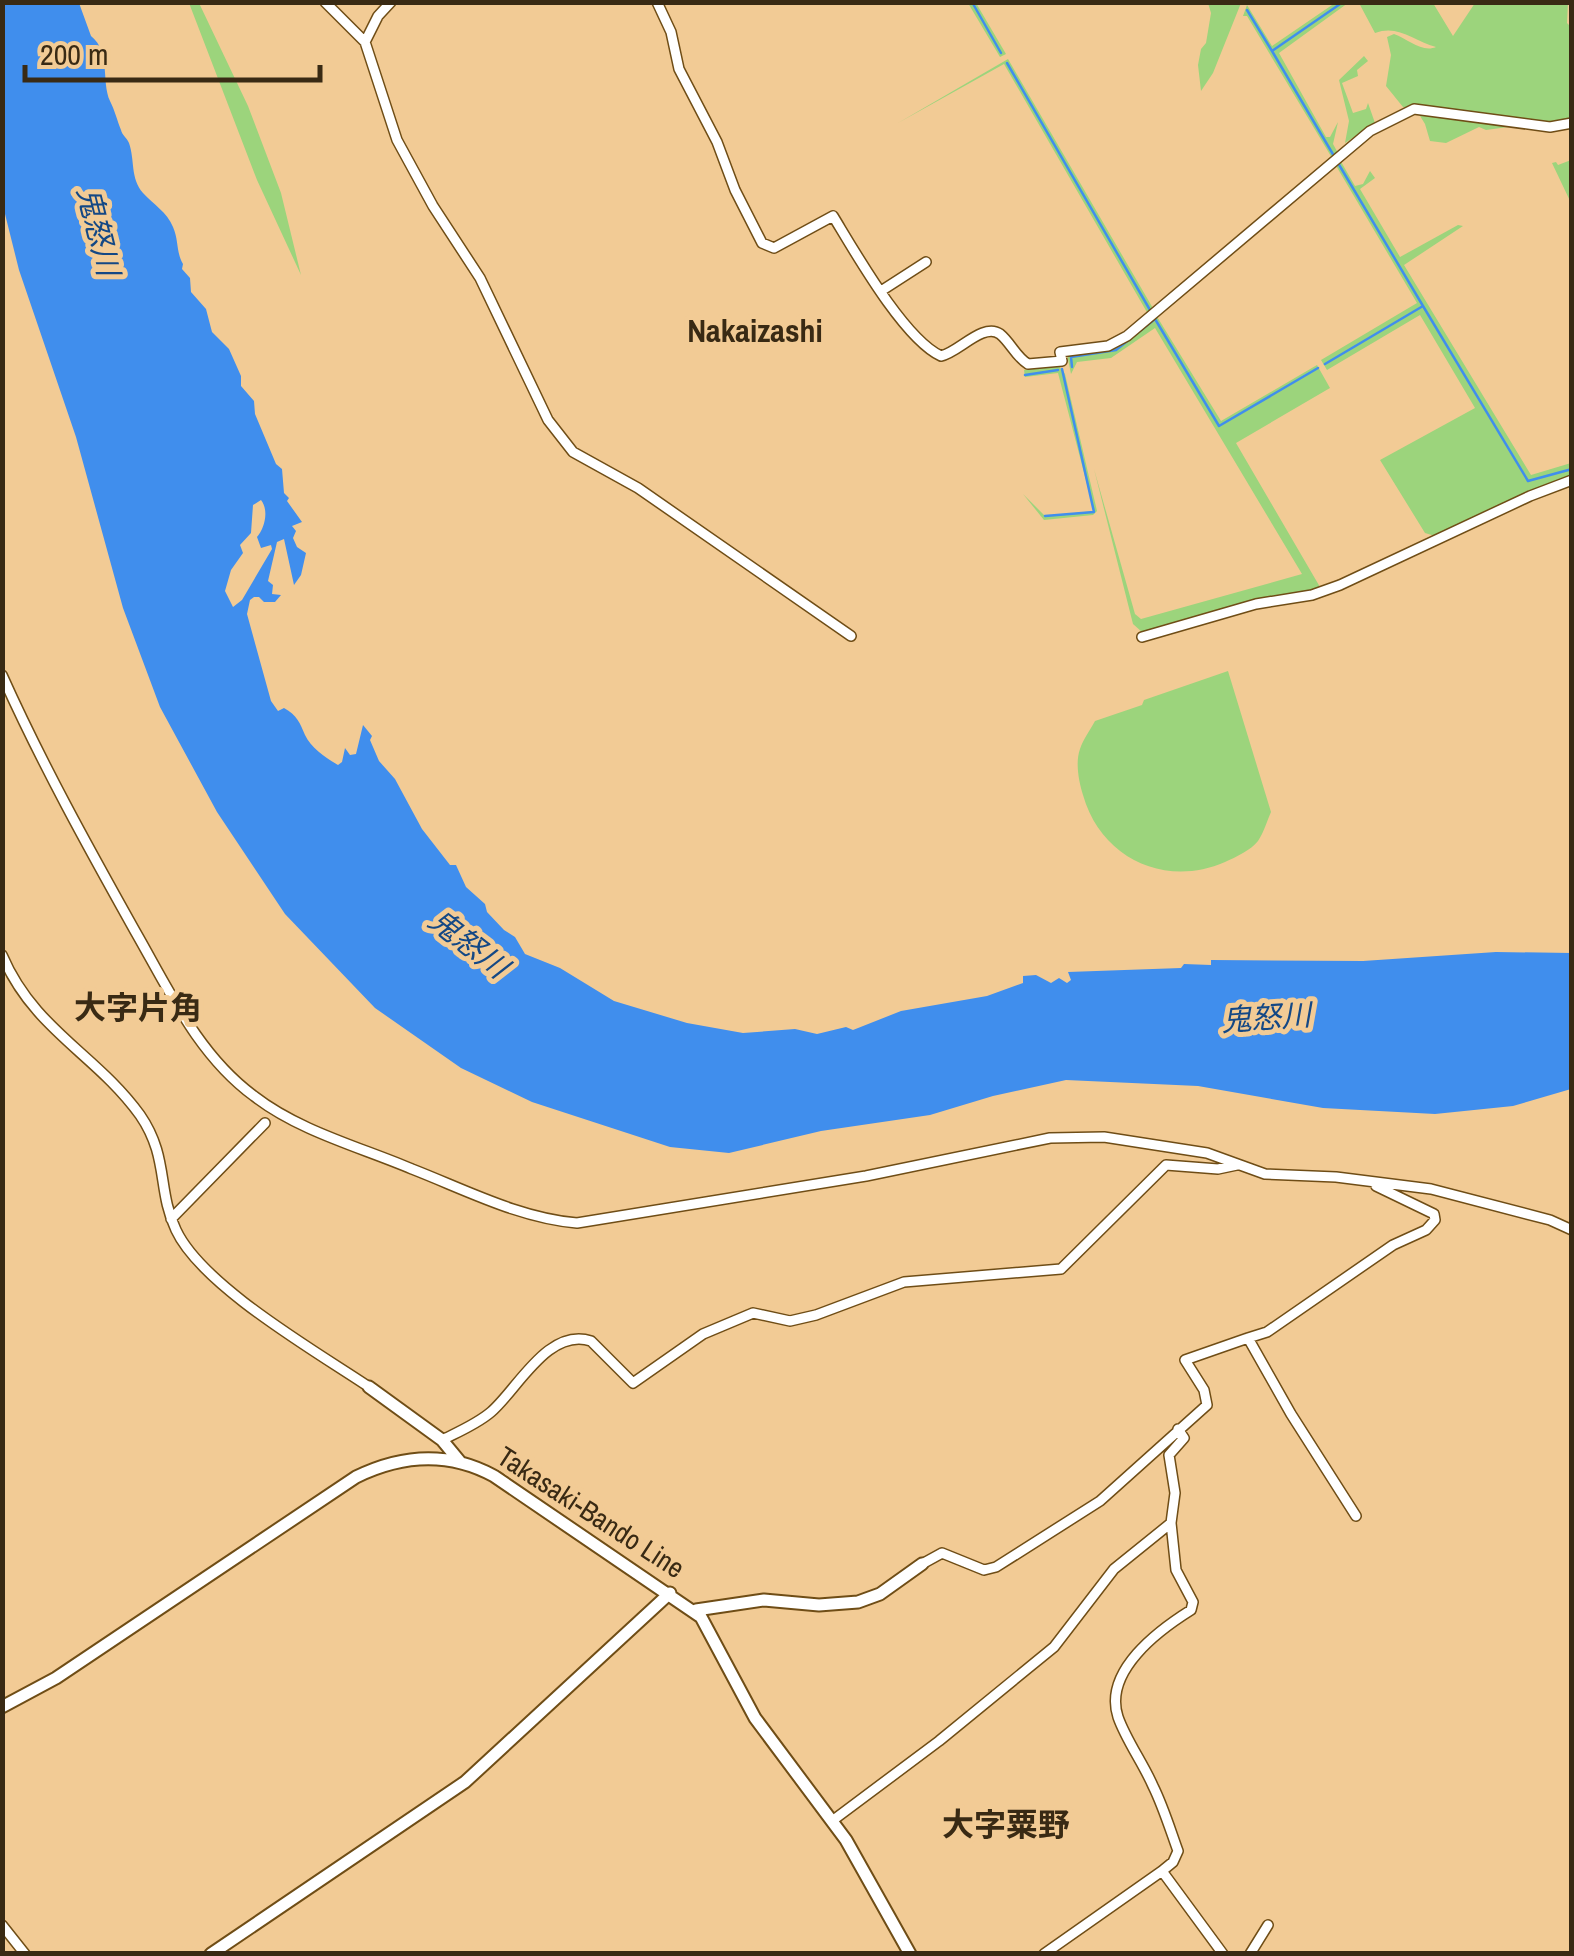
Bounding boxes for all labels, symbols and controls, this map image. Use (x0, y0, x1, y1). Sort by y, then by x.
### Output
scale bar (25, 20, 320, 82)
text: 200 m (40, 34, 108, 74)
water label: 鬼怒川 (69, 182, 130, 282)
district label: Nakaizashi (687, 309, 823, 352)
water label: 鬼怒川 (421, 900, 519, 988)
district label: 大字片角 (74, 986, 202, 1029)
water label: 鬼怒川 (1220, 994, 1315, 1040)
street label: Takasaki-Bando Line (490, 1437, 692, 1587)
district label: 大字粟野 (942, 1803, 1070, 1846)

